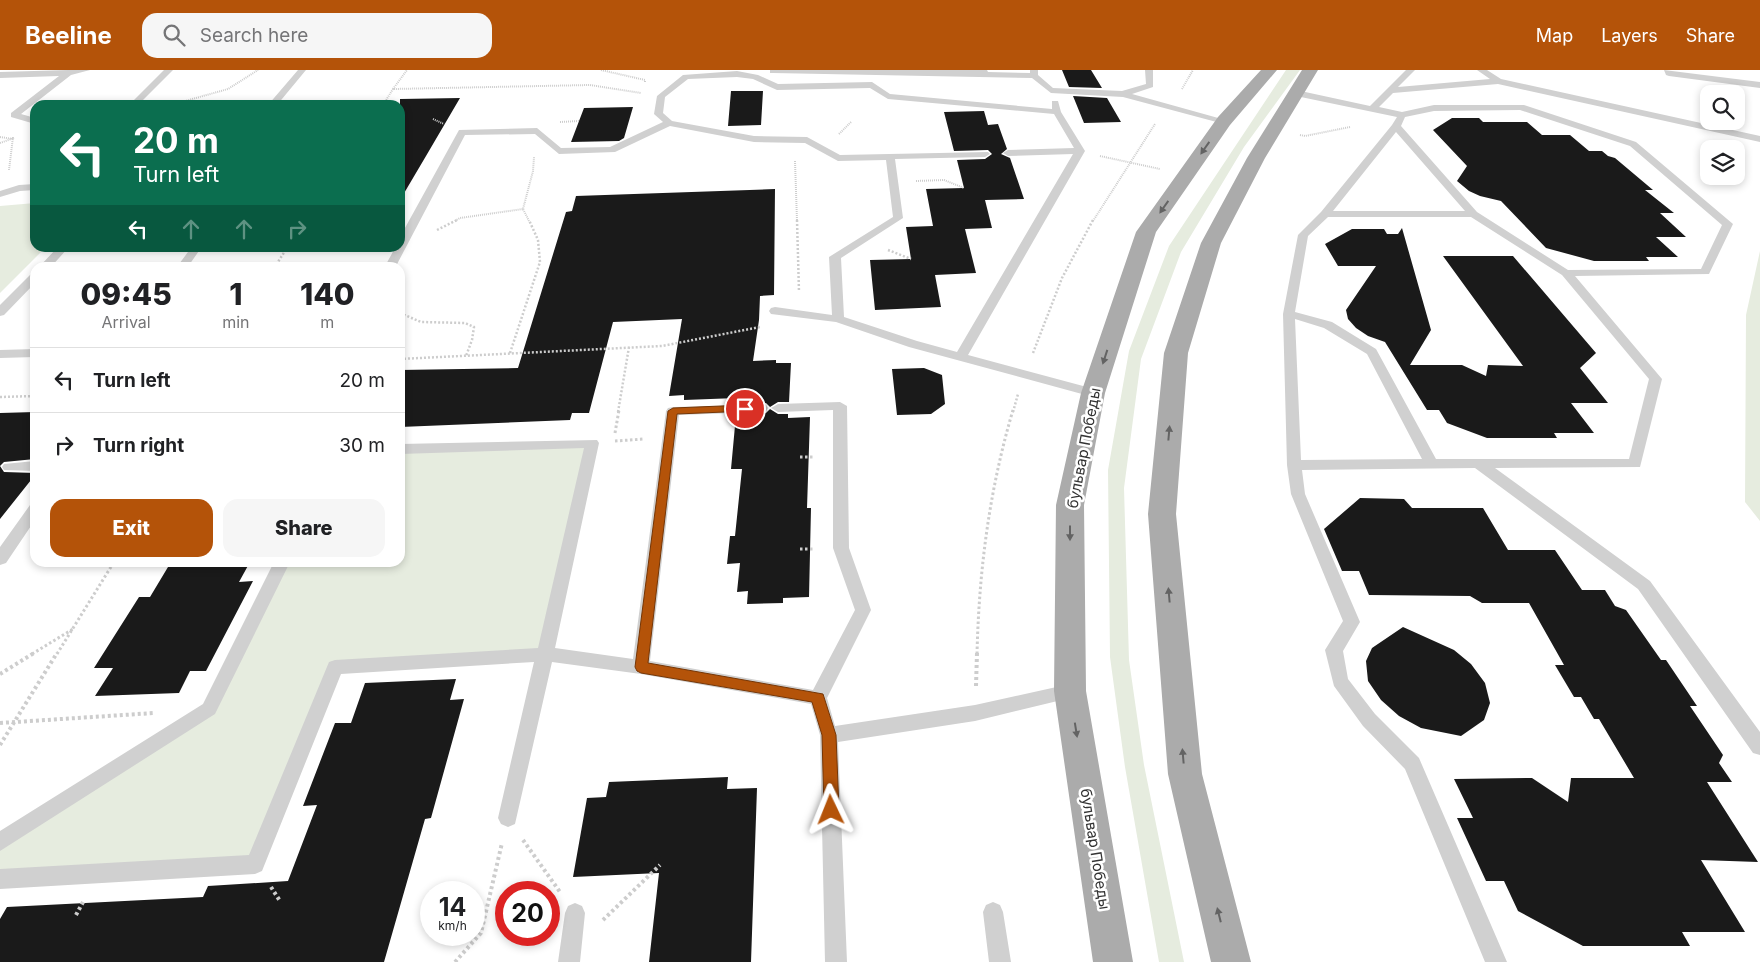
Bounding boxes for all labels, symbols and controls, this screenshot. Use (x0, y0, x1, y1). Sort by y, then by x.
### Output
search box (142, 13, 492, 58)
text: Beeline (25, 21, 112, 50)
icon: search (160, 21, 188, 49)
text: Search here (200, 24, 308, 47)
text: Map (1536, 25, 1573, 46)
text: Layers (1601, 25, 1658, 46)
text: Share (1686, 25, 1735, 46)
map controls (1700, 85, 1745, 185)
button: search (1700, 85, 1745, 130)
text: 20 m (133, 119, 219, 161)
icon: left (50, 120, 115, 185)
button: layers (1700, 140, 1745, 185)
one-way arrow (1200, 141, 1210, 155)
text: Turn left (133, 161, 219, 187)
one-way arrow (1159, 200, 1169, 213)
icon: left (124, 215, 152, 243)
icon: ahead (177, 215, 205, 243)
icon: ahead (230, 215, 258, 243)
icon: right (283, 215, 311, 243)
text: 09:45 (80, 276, 172, 312)
text: 1 (229, 276, 242, 312)
text: 140 (300, 276, 355, 312)
text: Arrival (101, 312, 151, 332)
text: min (222, 312, 250, 332)
text: m (320, 312, 334, 332)
one-way arrow (1101, 350, 1109, 365)
icon: left (50, 366, 78, 394)
text: Turn left (93, 369, 171, 392)
text: 20 m (339, 369, 385, 392)
street label: бульвар Победы (1063, 386, 1104, 510)
pin (724, 388, 766, 430)
icon: arrive (731, 395, 759, 423)
one-way arrow (1165, 424, 1173, 440)
icon: right (50, 431, 78, 459)
text: Turn right (93, 434, 184, 457)
text: 30 m (339, 434, 385, 457)
button: Exit (50, 499, 213, 557)
button: Share (223, 499, 385, 557)
one-way arrow (1066, 525, 1074, 541)
one-way arrow (1165, 586, 1173, 602)
one-way arrow (1072, 722, 1080, 738)
one-way arrow (1179, 748, 1187, 764)
position arrow (804, 783, 856, 835)
street label: бульвар Победы (1077, 787, 1114, 911)
speed limit sign: 20 (495, 881, 560, 946)
text: 14 (439, 892, 466, 922)
one-way arrow (1215, 907, 1223, 922)
text: km/h (438, 918, 467, 933)

